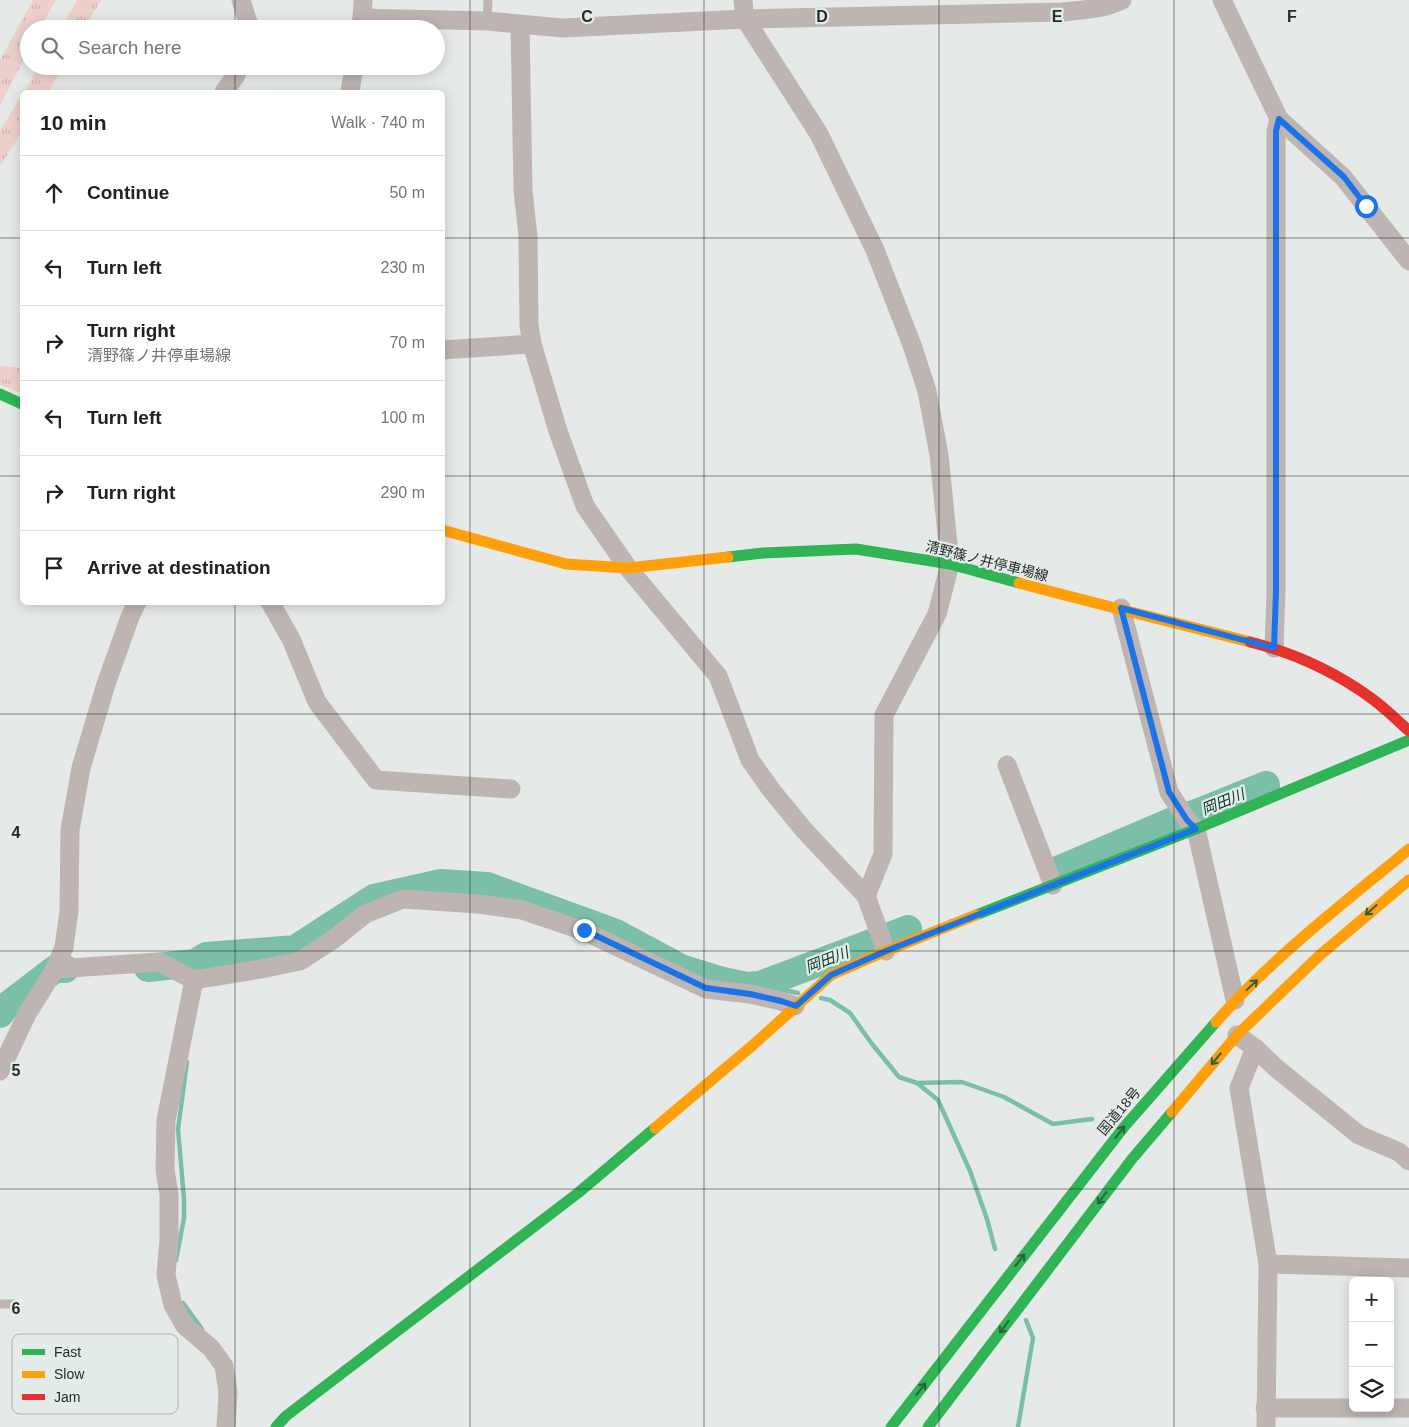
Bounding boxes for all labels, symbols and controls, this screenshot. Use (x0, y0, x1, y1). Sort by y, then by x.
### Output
text: C (581, 8, 593, 25)
text: D (816, 8, 828, 25)
text: E (1052, 8, 1063, 25)
text: F (1287, 8, 1297, 25)
search box (20, 20, 445, 75)
icon: search (38, 34, 66, 62)
text: Search here (78, 37, 182, 58)
text: 10 min (40, 111, 107, 134)
text: Walk · 740 m (331, 114, 425, 131)
icon: ahead (40, 179, 68, 207)
text: Continue (87, 182, 169, 203)
text: 50 m (389, 184, 425, 201)
route start (1355, 195, 1378, 218)
icon: left (40, 254, 68, 282)
text: Turn left (87, 257, 162, 278)
text: 230 m (381, 259, 425, 276)
text: Turn right (87, 320, 175, 341)
icon: right (40, 329, 68, 357)
text: 70 m (389, 334, 425, 351)
text: 清野篠ノ井停車場線 (87, 347, 231, 364)
icon: left (40, 404, 68, 432)
text: Turn left (87, 407, 162, 428)
text: 100 m (381, 409, 425, 426)
icon: right (40, 479, 68, 507)
text: Turn right (87, 482, 175, 503)
text: 290 m (381, 484, 425, 501)
street label: 清野篠ノ井停車場線 (924, 538, 1050, 584)
icon: arrive (40, 554, 68, 582)
text: Arrive at destination (87, 557, 271, 578)
water label: 岡田川 (1199, 784, 1249, 818)
text: 4 (12, 824, 21, 841)
one-way arrow (1365, 905, 1378, 916)
route end (573, 919, 596, 942)
water label: 岡田川 (803, 943, 853, 976)
one-way arrow (1246, 979, 1258, 991)
one-way arrow (1211, 1053, 1222, 1066)
text: 5 (12, 1062, 21, 1079)
street label: 国道18号 (1094, 1084, 1144, 1138)
one-way arrow (1115, 1126, 1126, 1139)
one-way arrow (1097, 1191, 1107, 1205)
one-way arrow (1015, 1254, 1026, 1267)
map controls (1349, 1277, 1394, 1412)
button: + (1349, 1277, 1394, 1322)
text: 6 (12, 1300, 21, 1317)
one-way arrow (998, 1320, 1009, 1333)
button: − (1349, 1322, 1394, 1367)
legend (12, 1334, 178, 1414)
text: Fast (54, 1344, 81, 1360)
text: Slow (54, 1366, 85, 1382)
button: layers (1349, 1367, 1394, 1412)
one-way arrow (915, 1382, 926, 1395)
text: Jam (54, 1389, 80, 1405)

